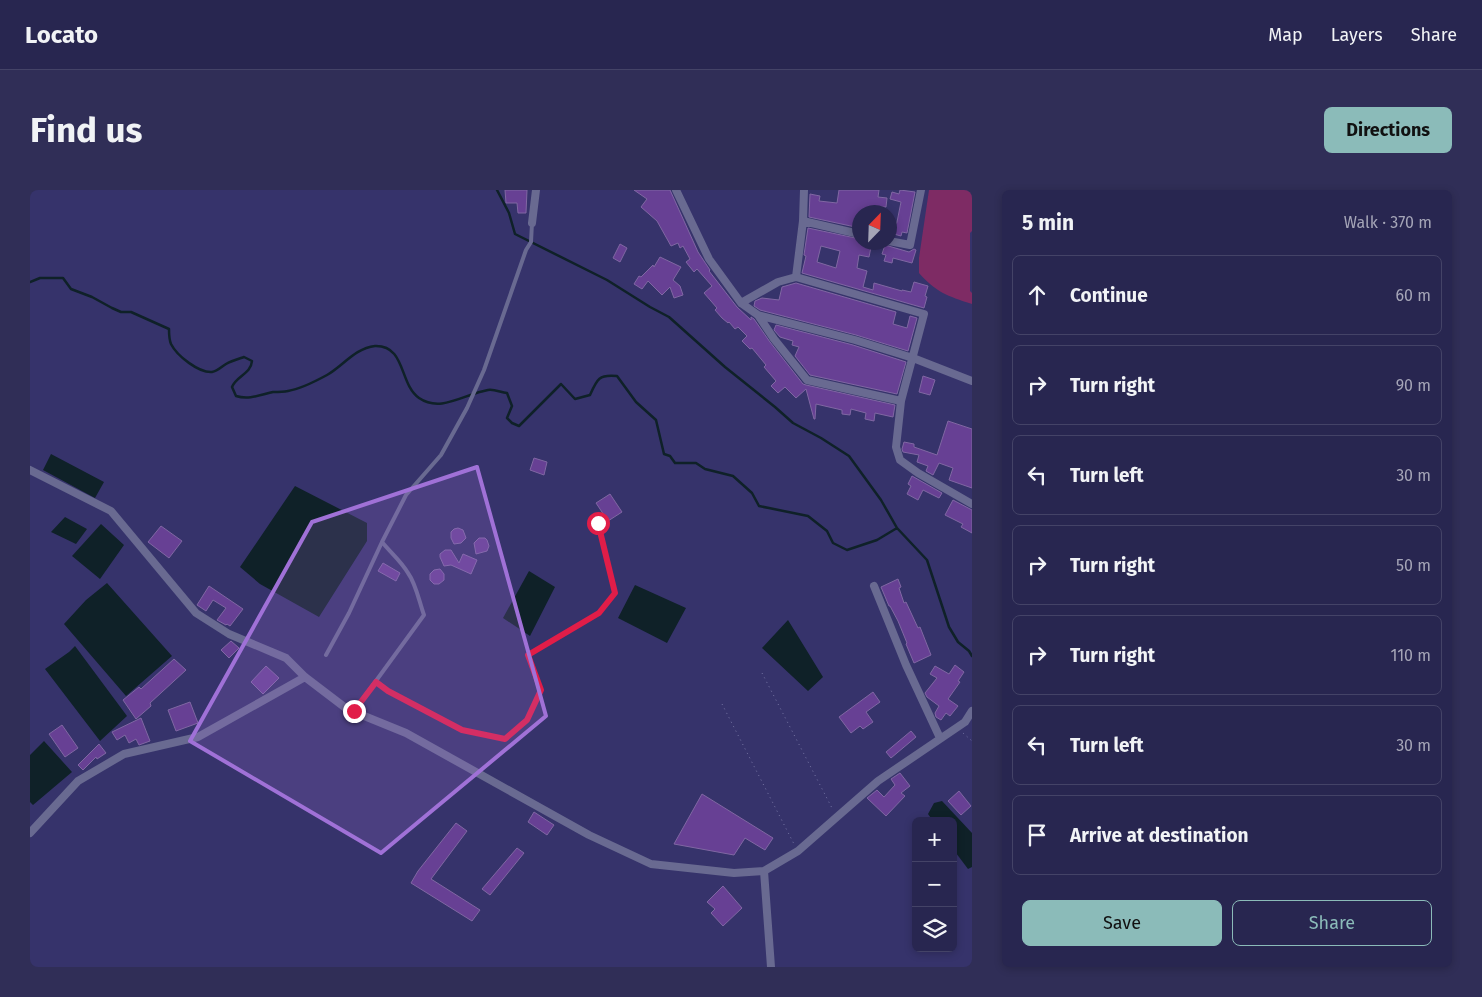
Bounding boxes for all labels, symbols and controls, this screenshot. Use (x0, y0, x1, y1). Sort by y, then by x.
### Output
text: Locato (25, 21, 98, 49)
text: Map (1268, 24, 1303, 46)
text: Layers (1331, 24, 1383, 46)
text: Share (1411, 24, 1457, 46)
button: Directions (1324, 107, 1452, 153)
text: Find us (30, 109, 142, 151)
north arrow (852, 205, 897, 250)
text: 5 min (1022, 210, 1074, 236)
text: Walk · 370 m (1344, 213, 1432, 232)
icon: ahead (1023, 281, 1051, 309)
text: Continue (1070, 284, 1148, 307)
text: 60 m (1396, 286, 1431, 305)
icon: right (1023, 371, 1051, 399)
text: Turn right (1070, 374, 1155, 397)
text: 90 m (1396, 376, 1431, 395)
icon: left (1023, 461, 1051, 489)
text: Turn left (1070, 464, 1144, 487)
text: 30 m (1396, 466, 1431, 485)
route start (587, 512, 610, 535)
icon: right (1023, 551, 1051, 579)
text: Turn right (1070, 554, 1155, 577)
text: 50 m (1396, 556, 1431, 575)
icon: right (1023, 641, 1051, 669)
text: Turn right (1070, 644, 1155, 667)
text: 110 m (1390, 646, 1431, 665)
route end (343, 700, 366, 723)
icon: left (1023, 731, 1051, 759)
text: Turn left (1070, 734, 1144, 757)
text: 30 m (1396, 736, 1431, 755)
map controls (912, 817, 957, 952)
button: + (912, 817, 957, 862)
icon: arrive (1023, 821, 1051, 849)
text: Arrive at destination (1070, 824, 1249, 847)
button: − (912, 862, 957, 907)
button: Save (1022, 900, 1222, 946)
button: Share (1232, 900, 1432, 946)
button: layers (912, 907, 957, 952)

